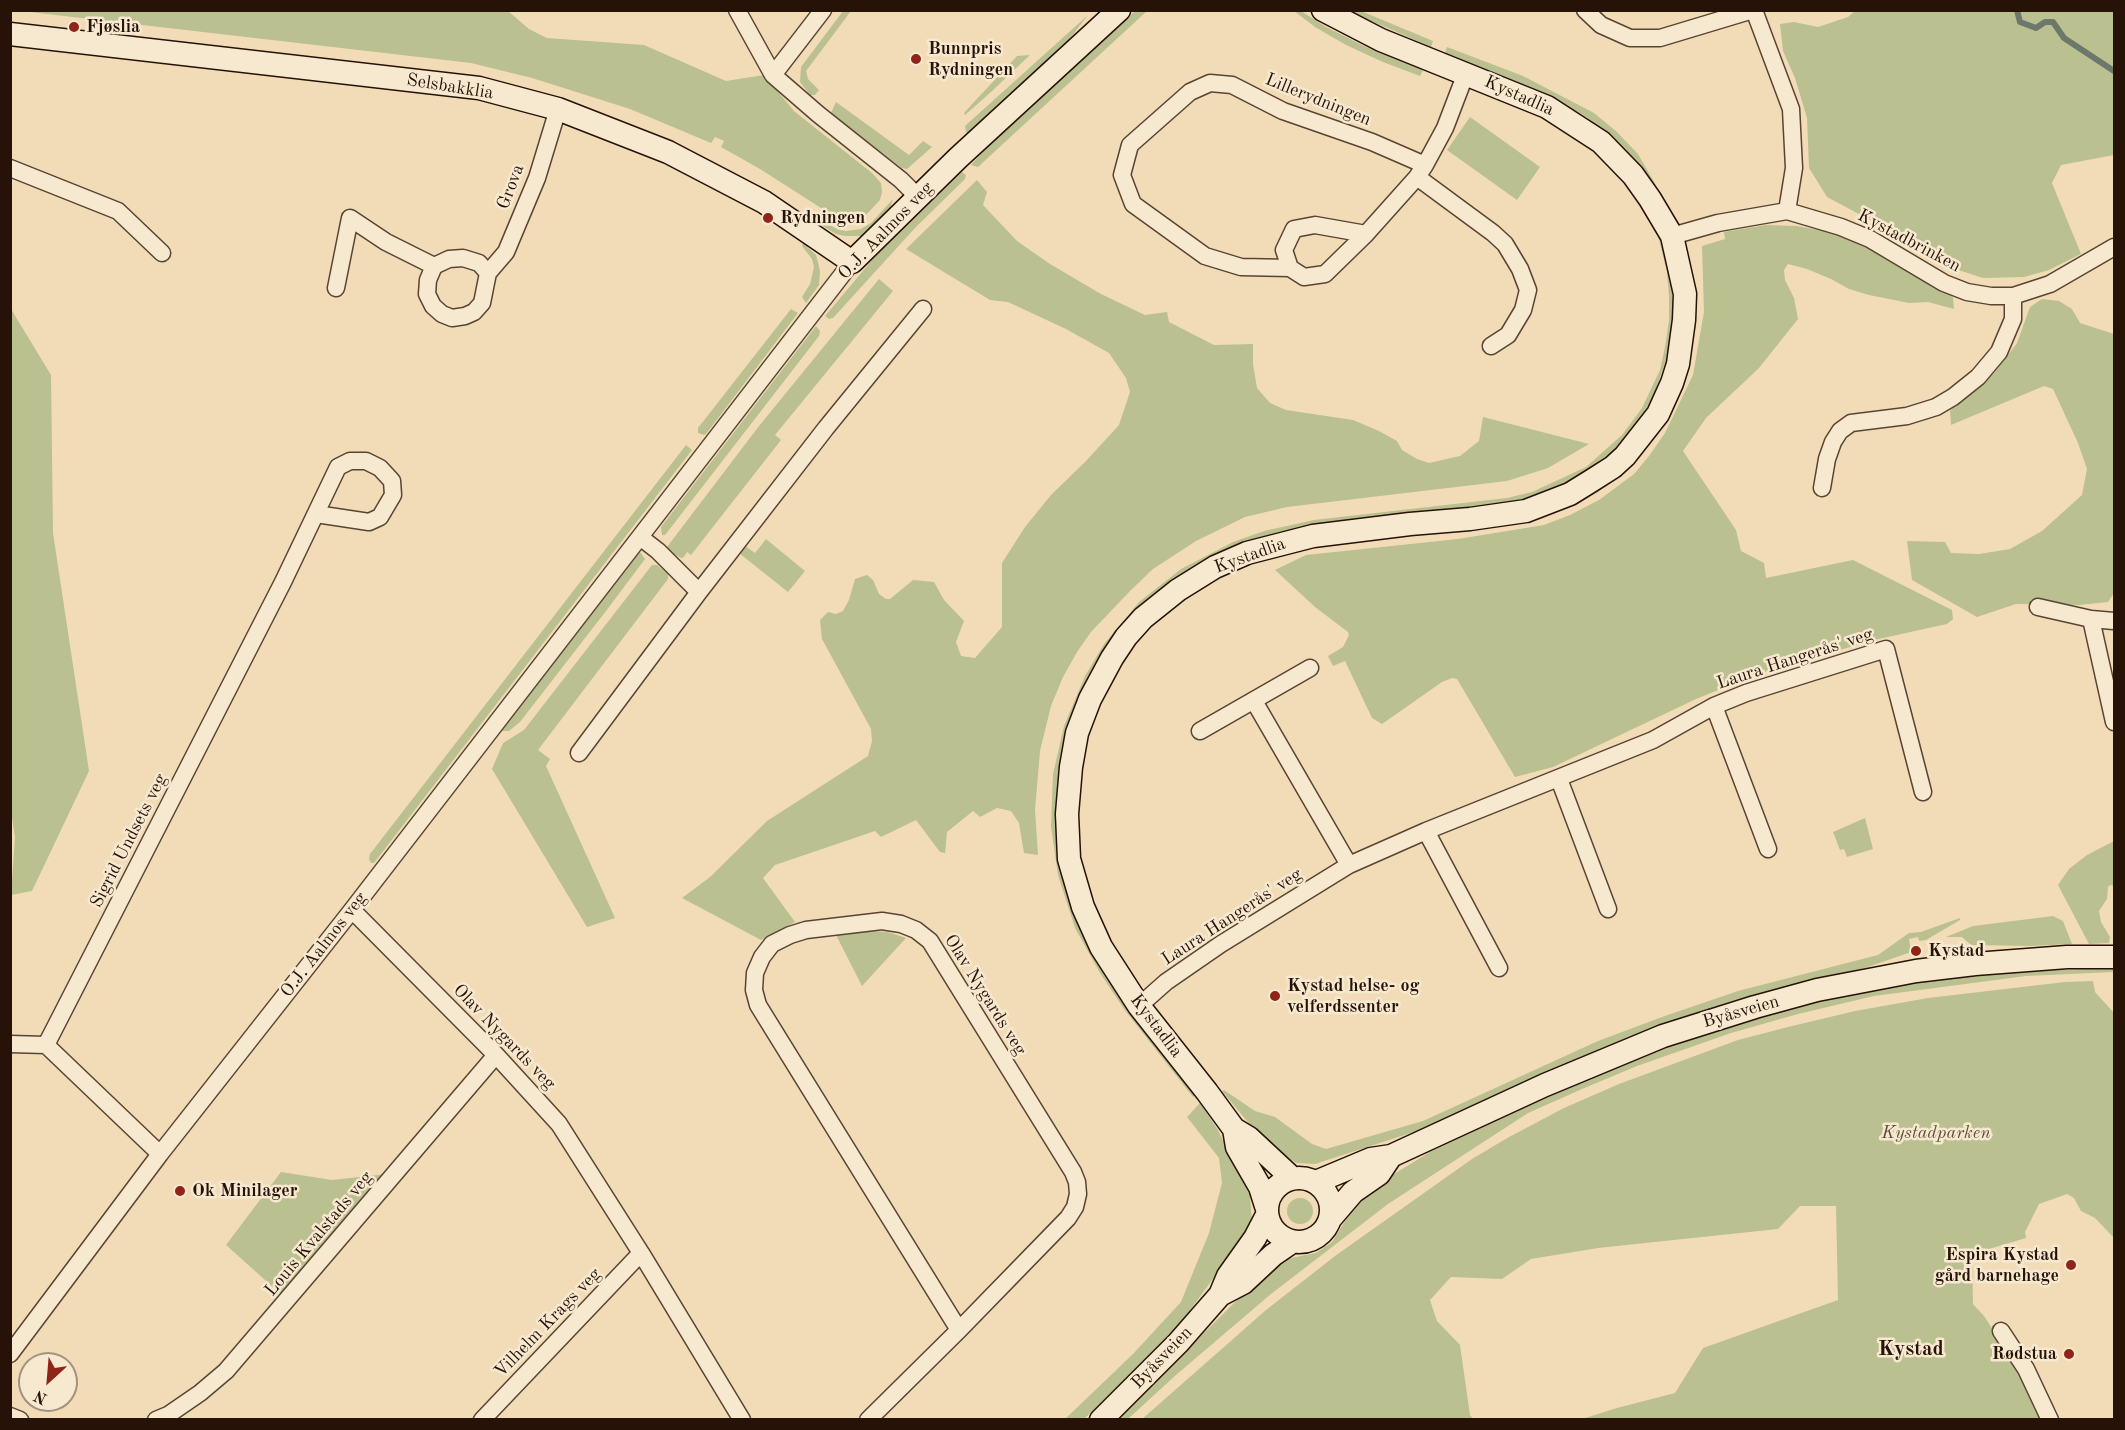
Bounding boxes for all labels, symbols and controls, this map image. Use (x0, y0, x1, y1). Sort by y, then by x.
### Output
place label: Fjøslia (86, 16, 140, 38)
marker: Fjøslia (67, 20, 81, 34)
place label: Bunnpris Rydningen (928, 38, 1013, 80)
marker: Bunnpris Rydningen (909, 52, 923, 66)
street label: Selsbakklia (405, 69, 495, 105)
street label: Lillerydningen (1262, 69, 1374, 131)
street label: Kystadlia (1481, 71, 1557, 121)
street label: Grova (493, 161, 529, 213)
street label: O.J. Aalmos veg (834, 178, 938, 284)
street label: Kystadbrinken (1854, 205, 1964, 277)
place label: Rydningen (780, 207, 865, 229)
marker: Rydningen (761, 211, 775, 225)
street label: Kystadlia (1211, 533, 1289, 579)
street label: Laura Hangerås' veg (1714, 624, 1876, 694)
street label: Sigrid Undsets veg (86, 770, 172, 912)
street label: Laura Hangerås' veg (1158, 864, 1306, 970)
street label: O.J. Aalmos veg (276, 888, 372, 1002)
street label: Olav Nygards veg (939, 930, 1031, 1060)
place label: Kystad (1928, 940, 1984, 962)
marker: Kystad (1909, 944, 1923, 958)
place label: Kystad helse- og velferdssenter (1287, 975, 1420, 1018)
street label: Olav Nygards veg (448, 980, 560, 1094)
marker: Kystad helse- og velferdssenter (1268, 989, 1282, 1003)
street label: Kystadlia (1125, 990, 1187, 1062)
street label: Byåsveien (1700, 991, 1782, 1033)
park label: Kystadparken (1882, 1122, 1990, 1144)
street label: Louis Kvalstads veg (260, 1167, 378, 1301)
place label: Ok Minilager (192, 1180, 298, 1202)
marker: Ok Minilager (173, 1184, 187, 1198)
place label: Espira Kystad gård barnehage (1935, 1244, 2059, 1286)
marker: Espira Kystad gård barnehage (2064, 1258, 2078, 1272)
street label: Vilhelm Krags veg (490, 1264, 606, 1382)
street label: Byåsveien (1127, 1322, 1197, 1394)
district label: Kystad (1878, 1336, 1944, 1362)
place label: Rødstua (1992, 1343, 2057, 1365)
marker: Rødstua (2062, 1347, 2076, 1361)
north arrow (18, 1352, 78, 1412)
text: N (32, 1387, 50, 1406)

